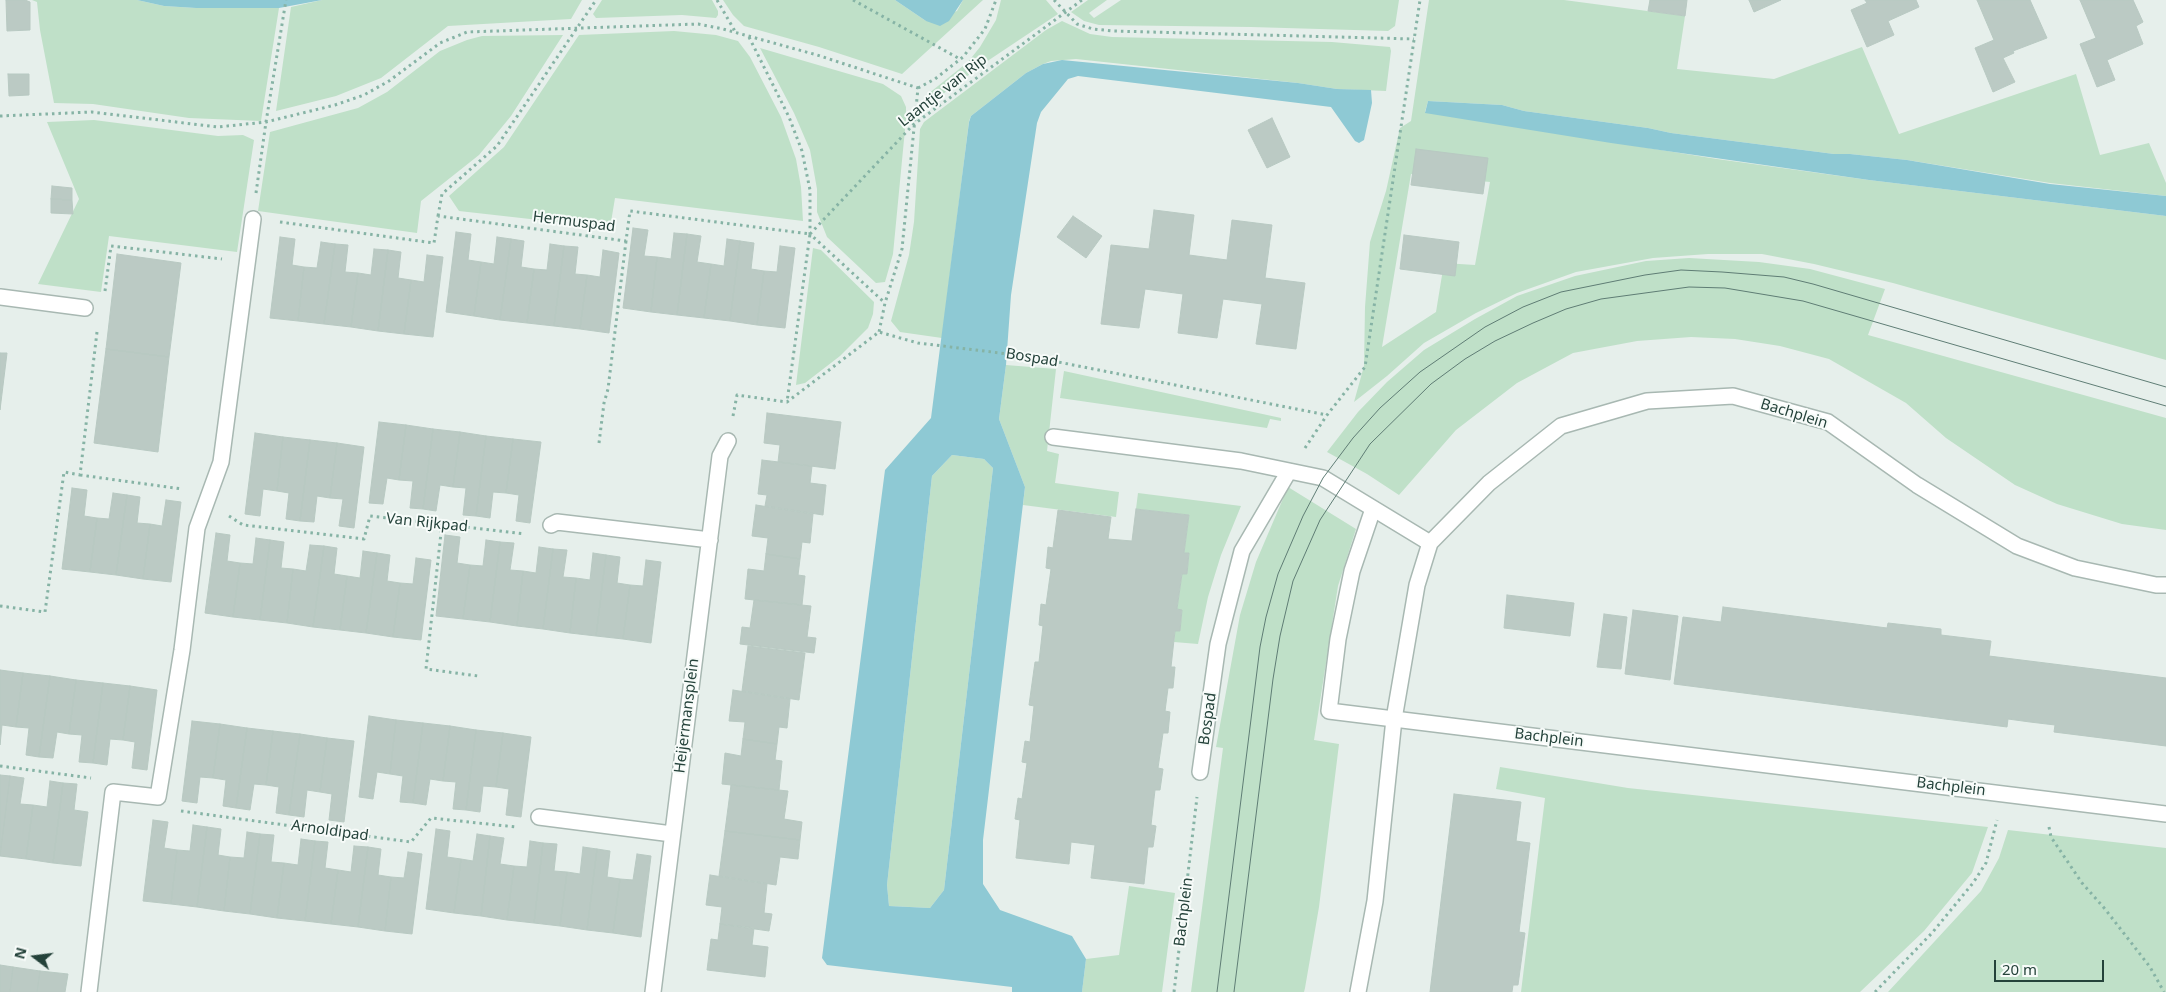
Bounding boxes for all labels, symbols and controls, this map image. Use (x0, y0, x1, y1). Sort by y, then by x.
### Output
street label: Laantje van Rip (895, 51, 991, 131)
street label: Hermuspad (532, 208, 616, 236)
street label: Bospad (1004, 345, 1060, 371)
street label: Bachplein (1758, 395, 1830, 433)
street label: Van Rijkpad (385, 510, 469, 536)
street label: Heijermansplein (671, 658, 703, 774)
street label: Bospad (1195, 692, 1221, 746)
street label: Bachplein (1513, 725, 1585, 751)
street label: Bachplein (1915, 774, 1987, 800)
street label: Arnoldipad (290, 817, 370, 845)
street label: Bachplein (1171, 876, 1197, 948)
north arrow (10, 932, 60, 982)
text: N (9, 945, 31, 961)
scale bar (1996, 950, 2106, 982)
text: 20 m (2002, 959, 2037, 979)

